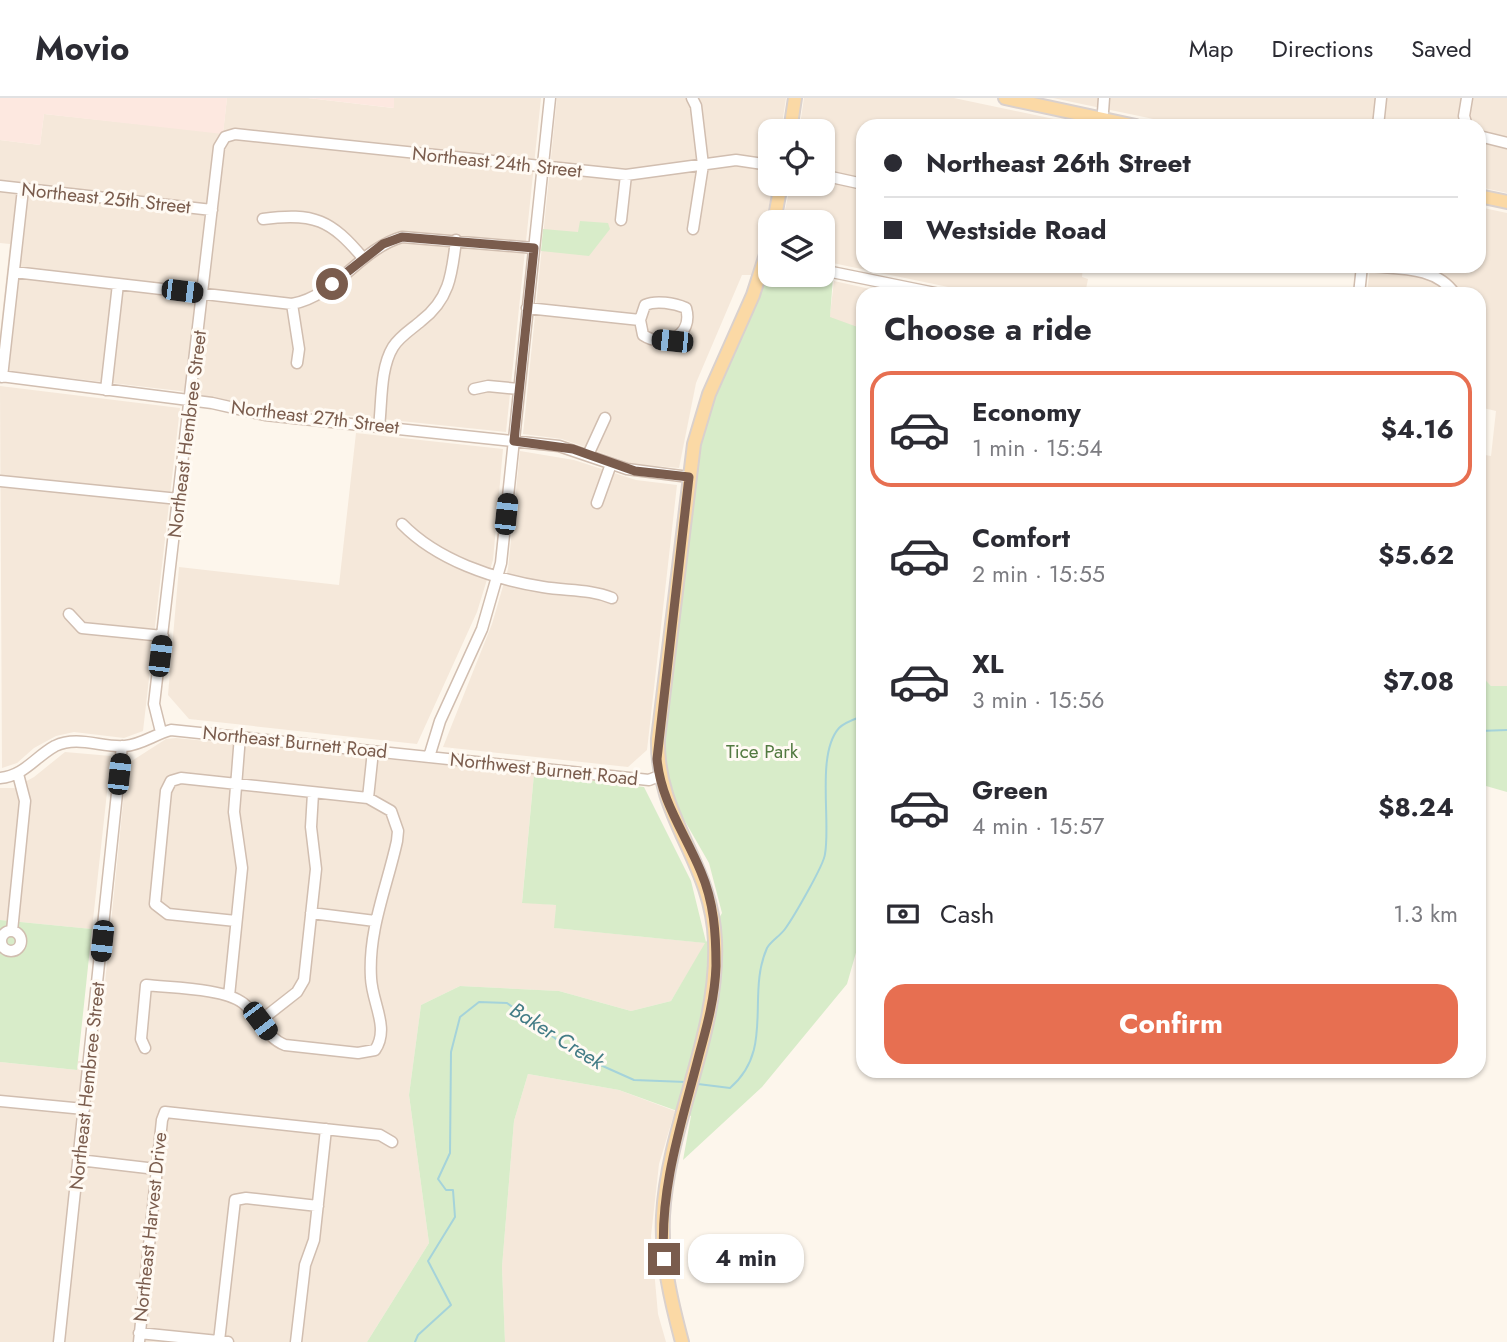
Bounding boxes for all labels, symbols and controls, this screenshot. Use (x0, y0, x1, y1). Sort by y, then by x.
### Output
text: Movio (35, 25, 129, 72)
text: Map (1189, 31, 1234, 66)
text: Directions (1272, 31, 1373, 66)
text: Saved (1411, 31, 1472, 66)
map controls (758, 119, 835, 287)
button: locate (758, 119, 835, 196)
street label: Northeast 24th Street (411, 140, 584, 184)
text: Northeast 26th Street (926, 144, 1191, 182)
street label: Northeast 25th Street (20, 176, 192, 220)
button: layers (758, 210, 835, 287)
text: Westside Road (926, 211, 1107, 249)
route start (316, 268, 348, 300)
car (160, 278, 205, 304)
text: Choose a ride (884, 306, 1092, 352)
street label: Northeast Hembree Street (161, 328, 213, 539)
car (651, 328, 694, 354)
street label: Northeast 27th Street (229, 393, 401, 441)
text: Economy (972, 393, 1081, 431)
icon: car (888, 398, 951, 461)
text: $4.16 (1381, 410, 1454, 448)
text: 1 min · 15:54 (972, 431, 1103, 465)
car (494, 492, 519, 536)
text: Comfort (972, 519, 1070, 557)
icon: car (888, 524, 951, 587)
text: $5.62 (1378, 536, 1454, 574)
text: 2 min · 15:55 (972, 557, 1105, 591)
car (148, 634, 173, 678)
text: XL (972, 645, 1004, 683)
icon: car (888, 650, 951, 713)
text: $7.08 (1383, 662, 1454, 700)
text: 3 min · 15:56 (972, 683, 1105, 717)
street label: Northeast Burnett Road (201, 719, 389, 765)
park label: Tice Park (726, 738, 799, 765)
street label: Northwest Burnett Road (449, 746, 639, 792)
car (107, 752, 132, 796)
text: Green (972, 771, 1048, 809)
icon: car (888, 776, 951, 839)
text: $8.24 (1378, 788, 1454, 826)
text: 4 min · 15:57 (972, 809, 1104, 843)
icon: cash (884, 895, 922, 933)
text: Cash (940, 895, 994, 933)
text: 1.3 km (1393, 897, 1458, 931)
car (90, 919, 115, 963)
street label: Northeast Hembree Street (63, 980, 111, 1191)
button: Confirm (884, 984, 1458, 1064)
water label: Baker Creek (504, 995, 611, 1077)
car (239, 998, 282, 1044)
street label: Northeast Harvest Drive (127, 1130, 173, 1323)
callout: 4 min (688, 1234, 804, 1284)
text: 4 min (715, 1241, 777, 1275)
route end (648, 1243, 680, 1275)

